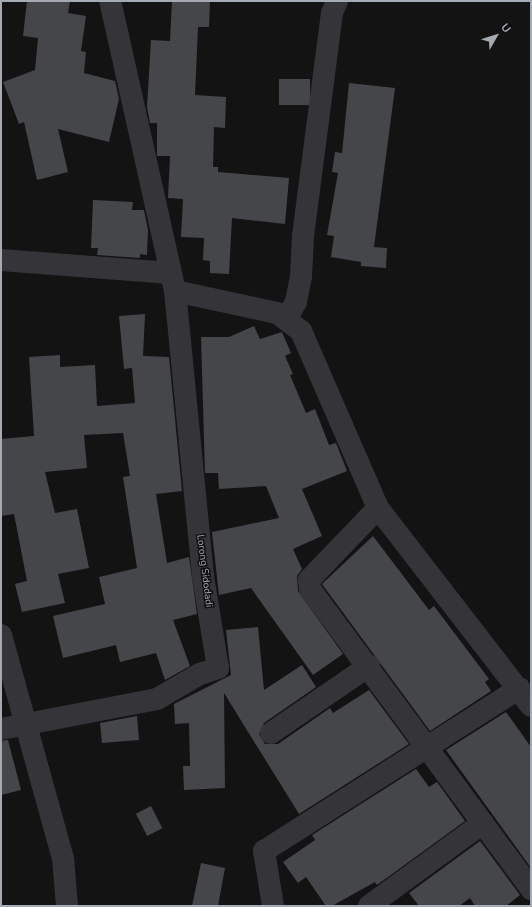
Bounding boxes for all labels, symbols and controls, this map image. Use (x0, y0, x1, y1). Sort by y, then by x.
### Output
north arrow (476, 16, 516, 56)
text: U (497, 20, 514, 36)
street label: Lorong Sidodadi (194, 534, 214, 608)

